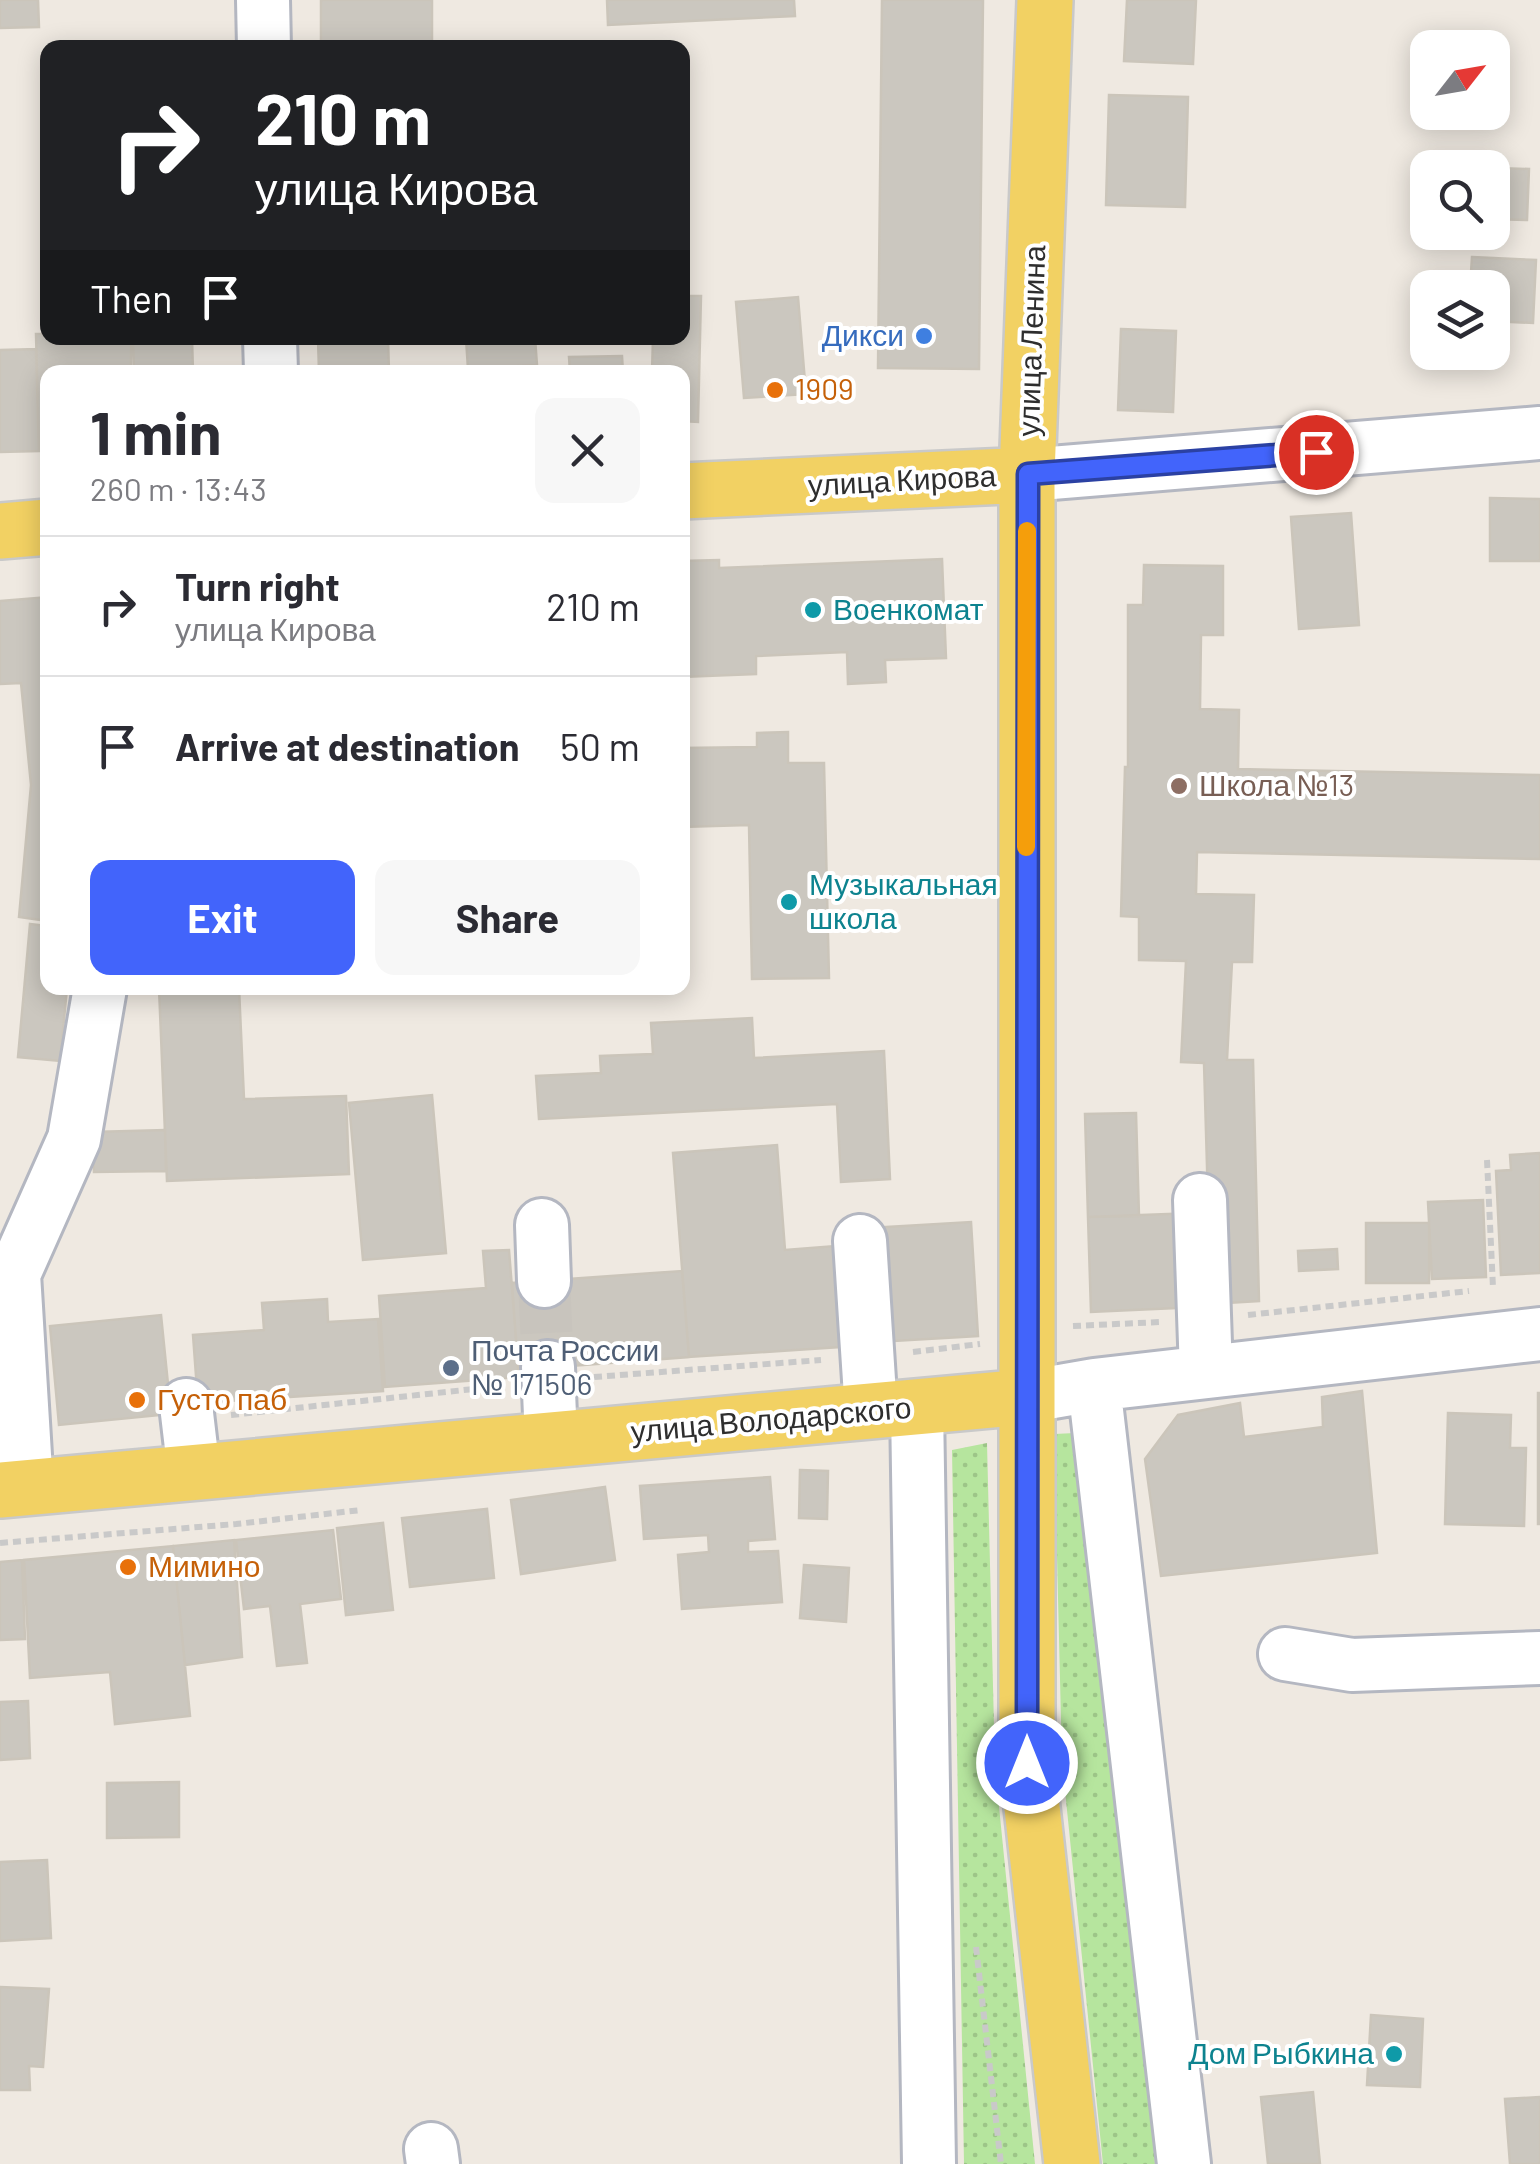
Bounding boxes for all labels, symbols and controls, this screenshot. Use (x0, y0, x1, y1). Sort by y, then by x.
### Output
north arrow (1410, 30, 1510, 130)
map controls (1410, 30, 1510, 370)
text: 210 m (255, 75, 431, 159)
icon: right (90, 80, 220, 210)
button: search (1410, 150, 1510, 250)
text: улица Кирова (255, 160, 538, 214)
street label: улица Ленина (1009, 244, 1051, 437)
icon: arrive (193, 270, 248, 325)
button: layers (1410, 270, 1510, 370)
text: Then (90, 275, 173, 321)
place label: Дикси (822, 316, 904, 352)
marker: Дикси (913, 325, 935, 347)
place label: 1909 (795, 370, 854, 406)
marker: 1909 (764, 379, 786, 401)
text: 1 min (90, 395, 221, 467)
button: close (535, 398, 640, 503)
pin (1274, 410, 1359, 495)
icon: arrive (1289, 425, 1344, 480)
street label: улица Кирова (807, 456, 997, 502)
text: 260 m · 13:43 (90, 469, 267, 507)
text: Turn right (175, 563, 340, 609)
icon: right (90, 579, 145, 634)
text: 210 m (546, 583, 640, 629)
place label: Военкомат (833, 590, 984, 626)
marker: Военкомат (802, 599, 824, 621)
text: улица Кирова (175, 609, 376, 647)
icon: arrive (90, 719, 145, 774)
text: Arrive at destination (175, 723, 520, 769)
text: 50 m (560, 723, 640, 769)
place label: Школа №13 (1199, 766, 1354, 802)
marker: Школа №13 (1168, 775, 1190, 797)
button: Exit (90, 860, 355, 975)
button: Share (375, 860, 640, 975)
place label: Музыкальная школа (809, 865, 998, 935)
marker: Музыкальная школа (778, 891, 800, 913)
place label: Почта России № 171506 (471, 1331, 659, 1401)
marker: Почта России № 171506 (440, 1357, 462, 1379)
place label: Густо паб (157, 1380, 287, 1416)
street label: улица Володарского (629, 1388, 913, 1448)
marker: Густо паб (126, 1389, 148, 1411)
place label: Мимино (148, 1547, 260, 1583)
marker: Мимино (117, 1556, 139, 1578)
position arrow (975, 1711, 1079, 1815)
place label: Дом Рыбкина (1188, 2034, 1374, 2070)
marker: Дом Рыбкина (1383, 2043, 1405, 2065)

